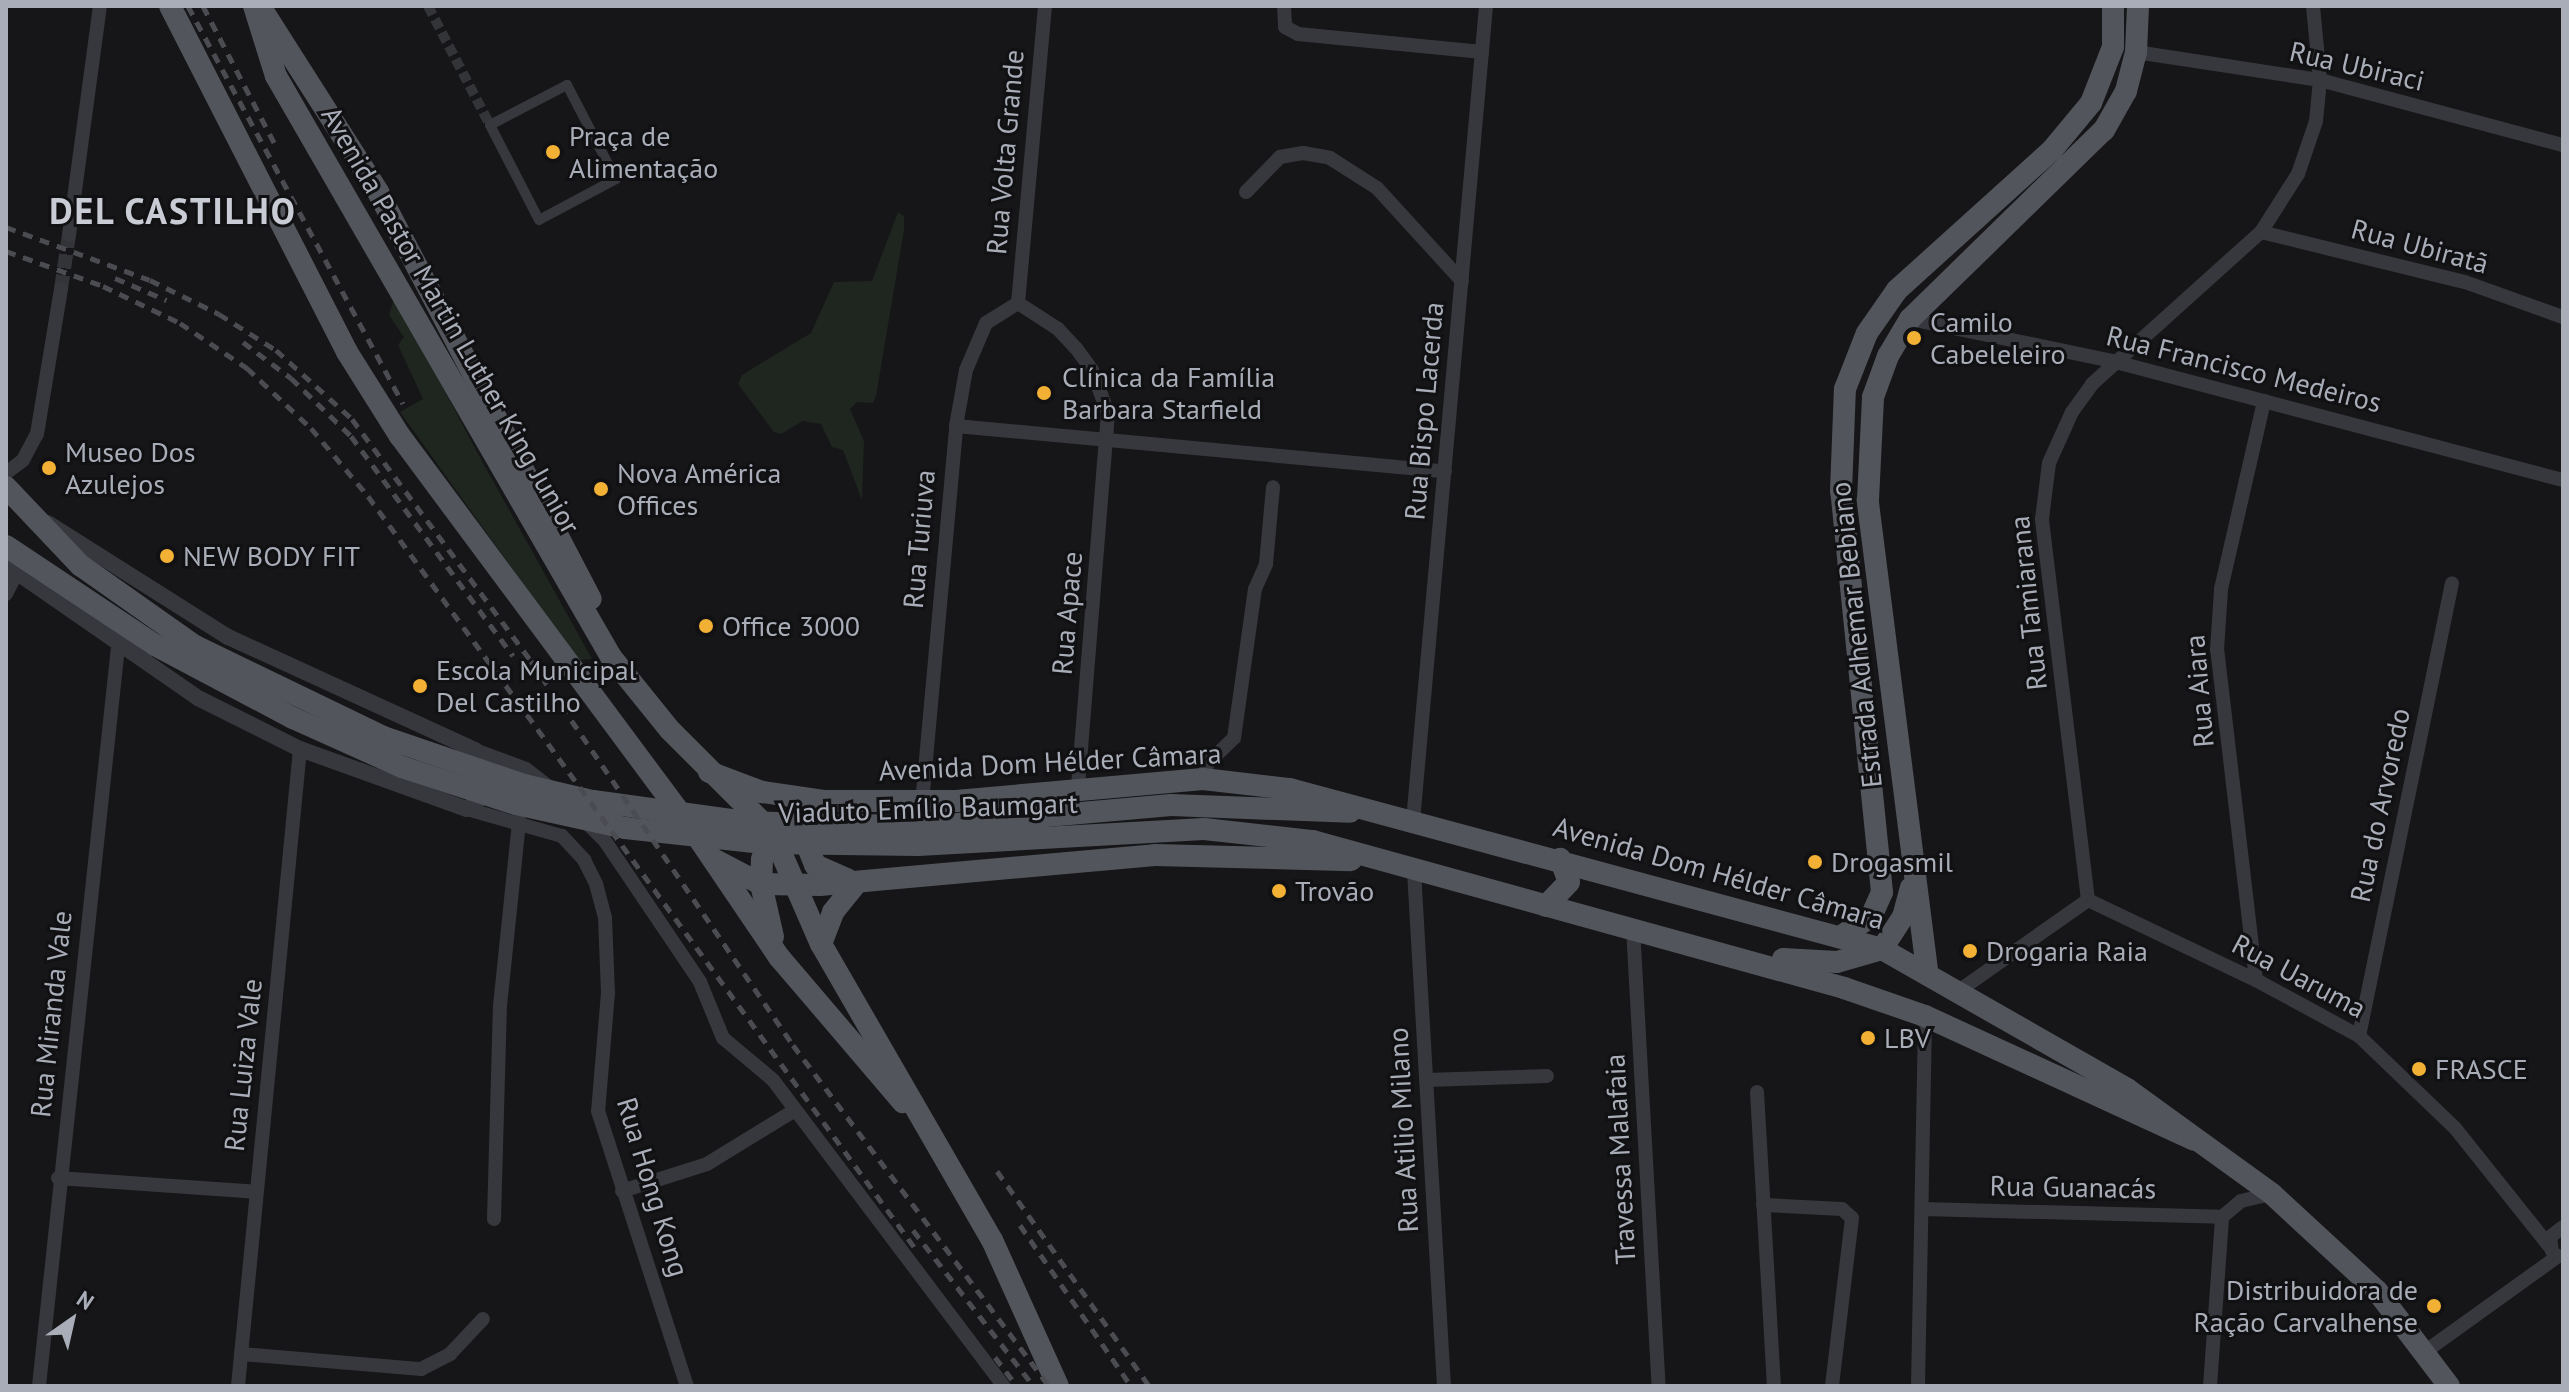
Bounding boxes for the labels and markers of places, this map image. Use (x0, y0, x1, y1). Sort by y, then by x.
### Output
place label: Praça de Alimentação (569, 119, 718, 185)
marker: Praça de Alimentação (544, 143, 562, 161)
place label: Camilo Cabeleleiro (1930, 305, 2066, 371)
marker: Camilo Cabeleleiro (1905, 329, 1923, 347)
place label: Clínica da Família Barbara Starfield (1062, 360, 1275, 426)
marker: Clínica da Família Barbara Starfield (1033, 382, 1055, 404)
place label: Museo Dos Azulejos (65, 435, 196, 501)
place label: Nova América Offices (617, 456, 782, 522)
marker: Museo Dos Azulejos (40, 459, 58, 477)
marker: Nova América Offices (592, 480, 610, 498)
place label: NEW BODY FIT (183, 539, 361, 573)
marker: NEW BODY FIT (158, 547, 176, 565)
place label: Office 3000 (722, 609, 860, 643)
marker: Office 3000 (697, 617, 715, 635)
place label: Escola Municipal Del Castilho (436, 653, 637, 719)
marker: Escola Municipal Del Castilho (411, 677, 429, 695)
place label: Drogasmil (1831, 845, 1953, 879)
marker: Drogasmil (1806, 853, 1824, 871)
place label: Trovão (1295, 874, 1374, 908)
marker: Trovão (1270, 882, 1288, 900)
place label: Drogaria Raia (1986, 934, 2148, 968)
marker: Drogaria Raia (1961, 942, 1979, 960)
place label: LBV (1884, 1021, 1931, 1055)
marker: LBV (1859, 1029, 1877, 1047)
place label: FRASCE (2435, 1052, 2528, 1086)
marker: FRASCE (2410, 1060, 2428, 1078)
place label: Distribuidora de Ração Carvalhense (2193, 1273, 2418, 1339)
marker: Distribuidora de Ração Carvalhense (2425, 1297, 2443, 1315)

